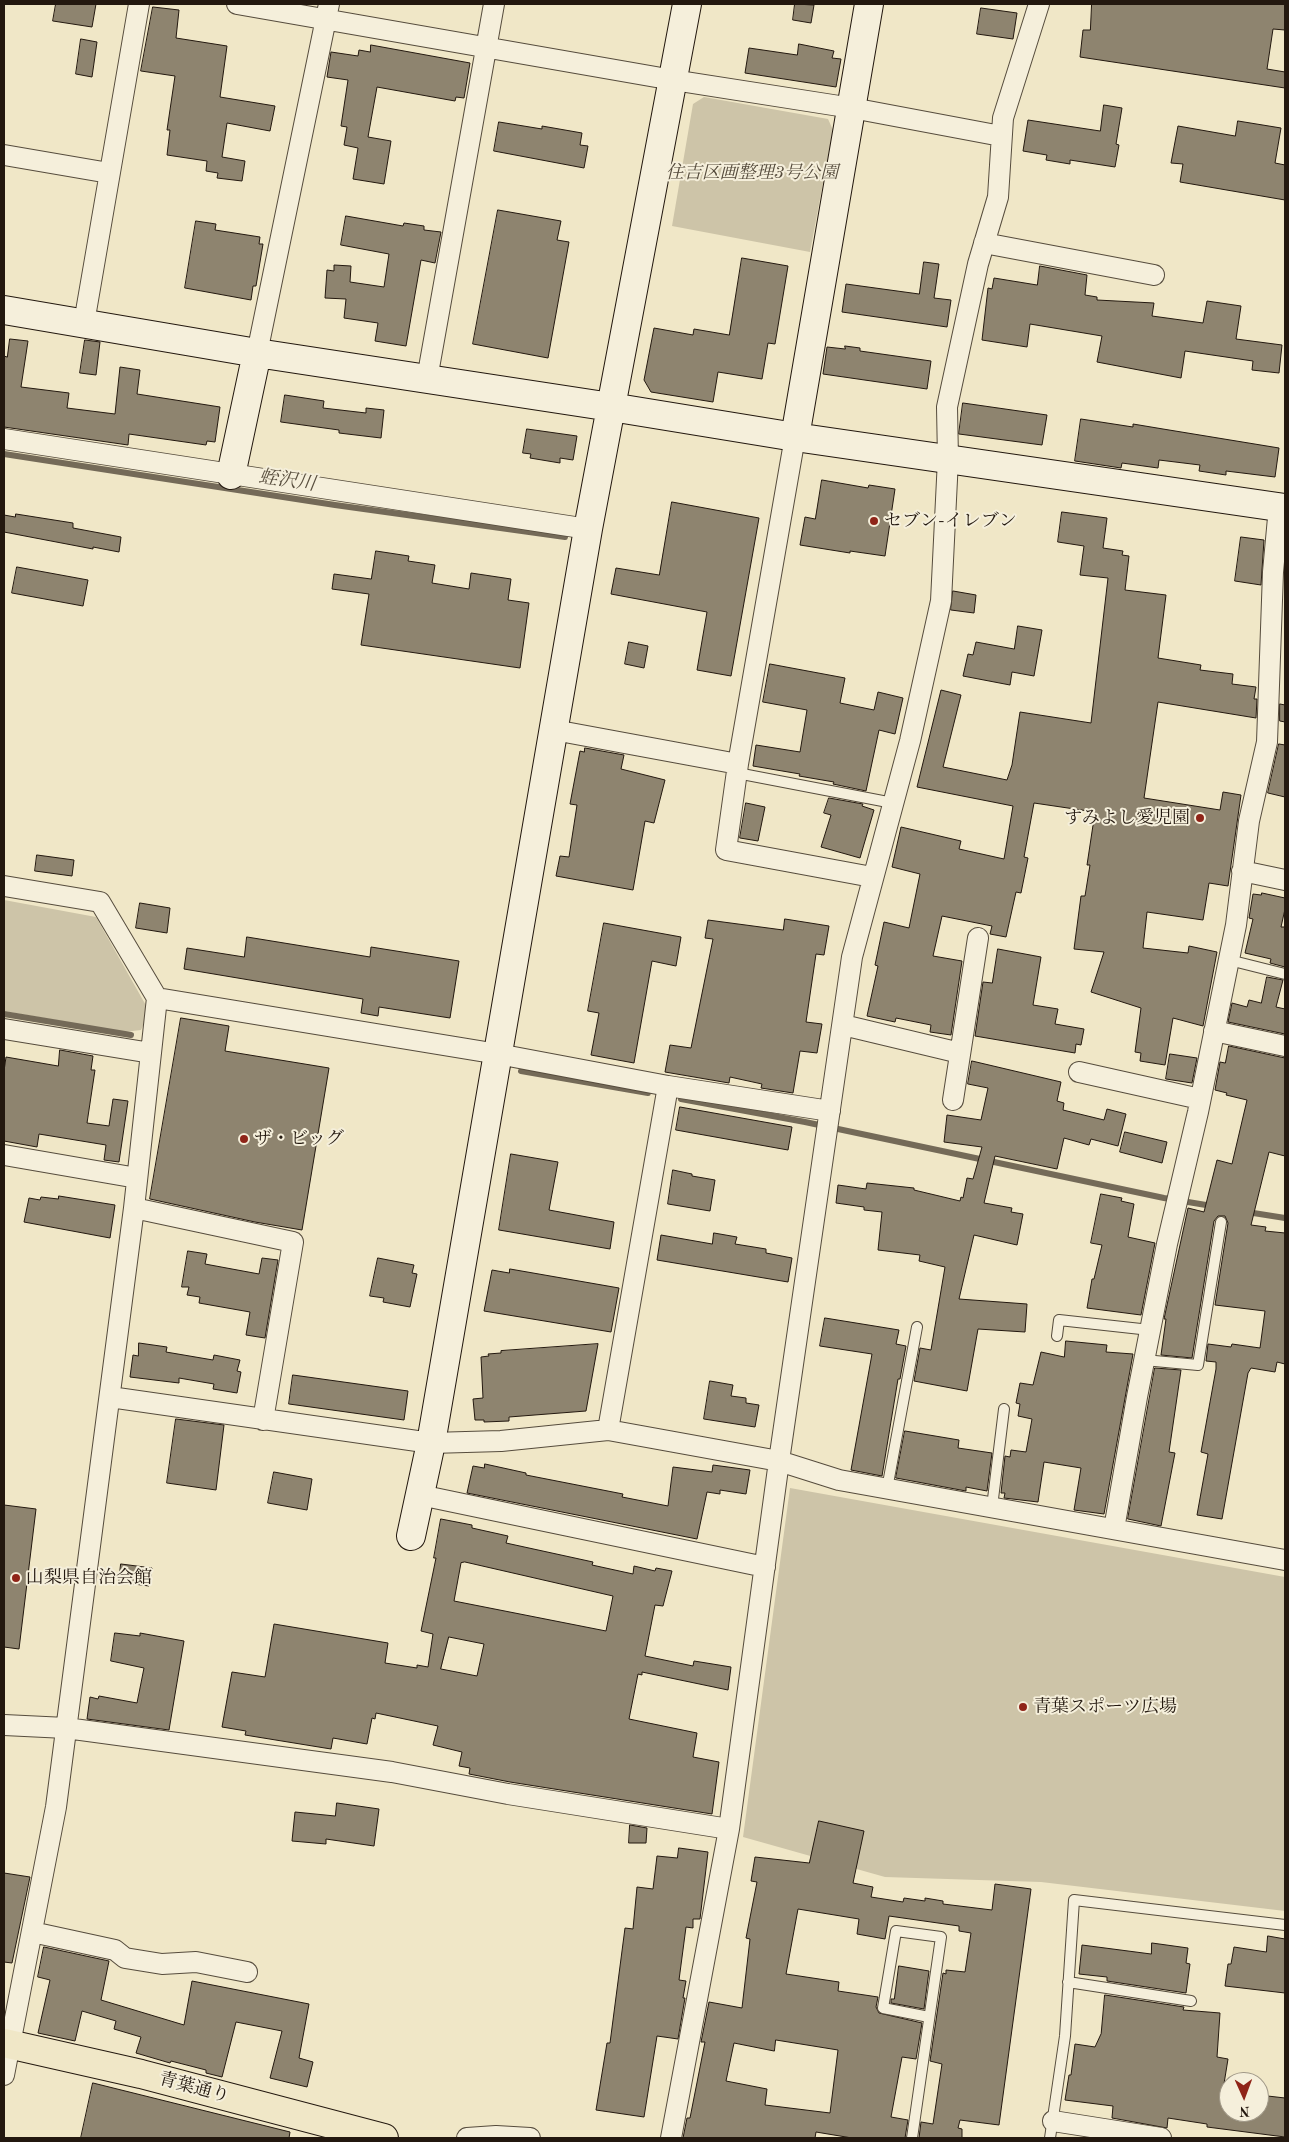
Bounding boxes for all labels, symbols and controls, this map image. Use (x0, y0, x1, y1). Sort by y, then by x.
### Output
park label: 住吉区画整理3号公園 (666, 162, 838, 184)
water label: 蛭沢川 (257, 466, 317, 496)
place label: セブン-イレブン (884, 510, 1017, 532)
marker: セブン-イレブン (868, 515, 880, 527)
place label: すみよし愛児園 (1064, 807, 1190, 829)
marker: すみよし愛児園 (1194, 812, 1206, 824)
place label: ザ・ビッグ (254, 1128, 344, 1150)
marker: ザ・ビッグ (238, 1133, 250, 1145)
place label: 山梨県自治会館 (26, 1567, 152, 1589)
marker: 山梨県自治会館 (10, 1572, 22, 1584)
place label: 青葉スポーツ広場 (1033, 1696, 1177, 1718)
marker: 青葉スポーツ広場 (1017, 1701, 1029, 1713)
street label: 青葉通り (156, 2068, 232, 2108)
north arrow (1219, 2072, 1269, 2122)
text: N (1239, 2104, 1250, 2118)

